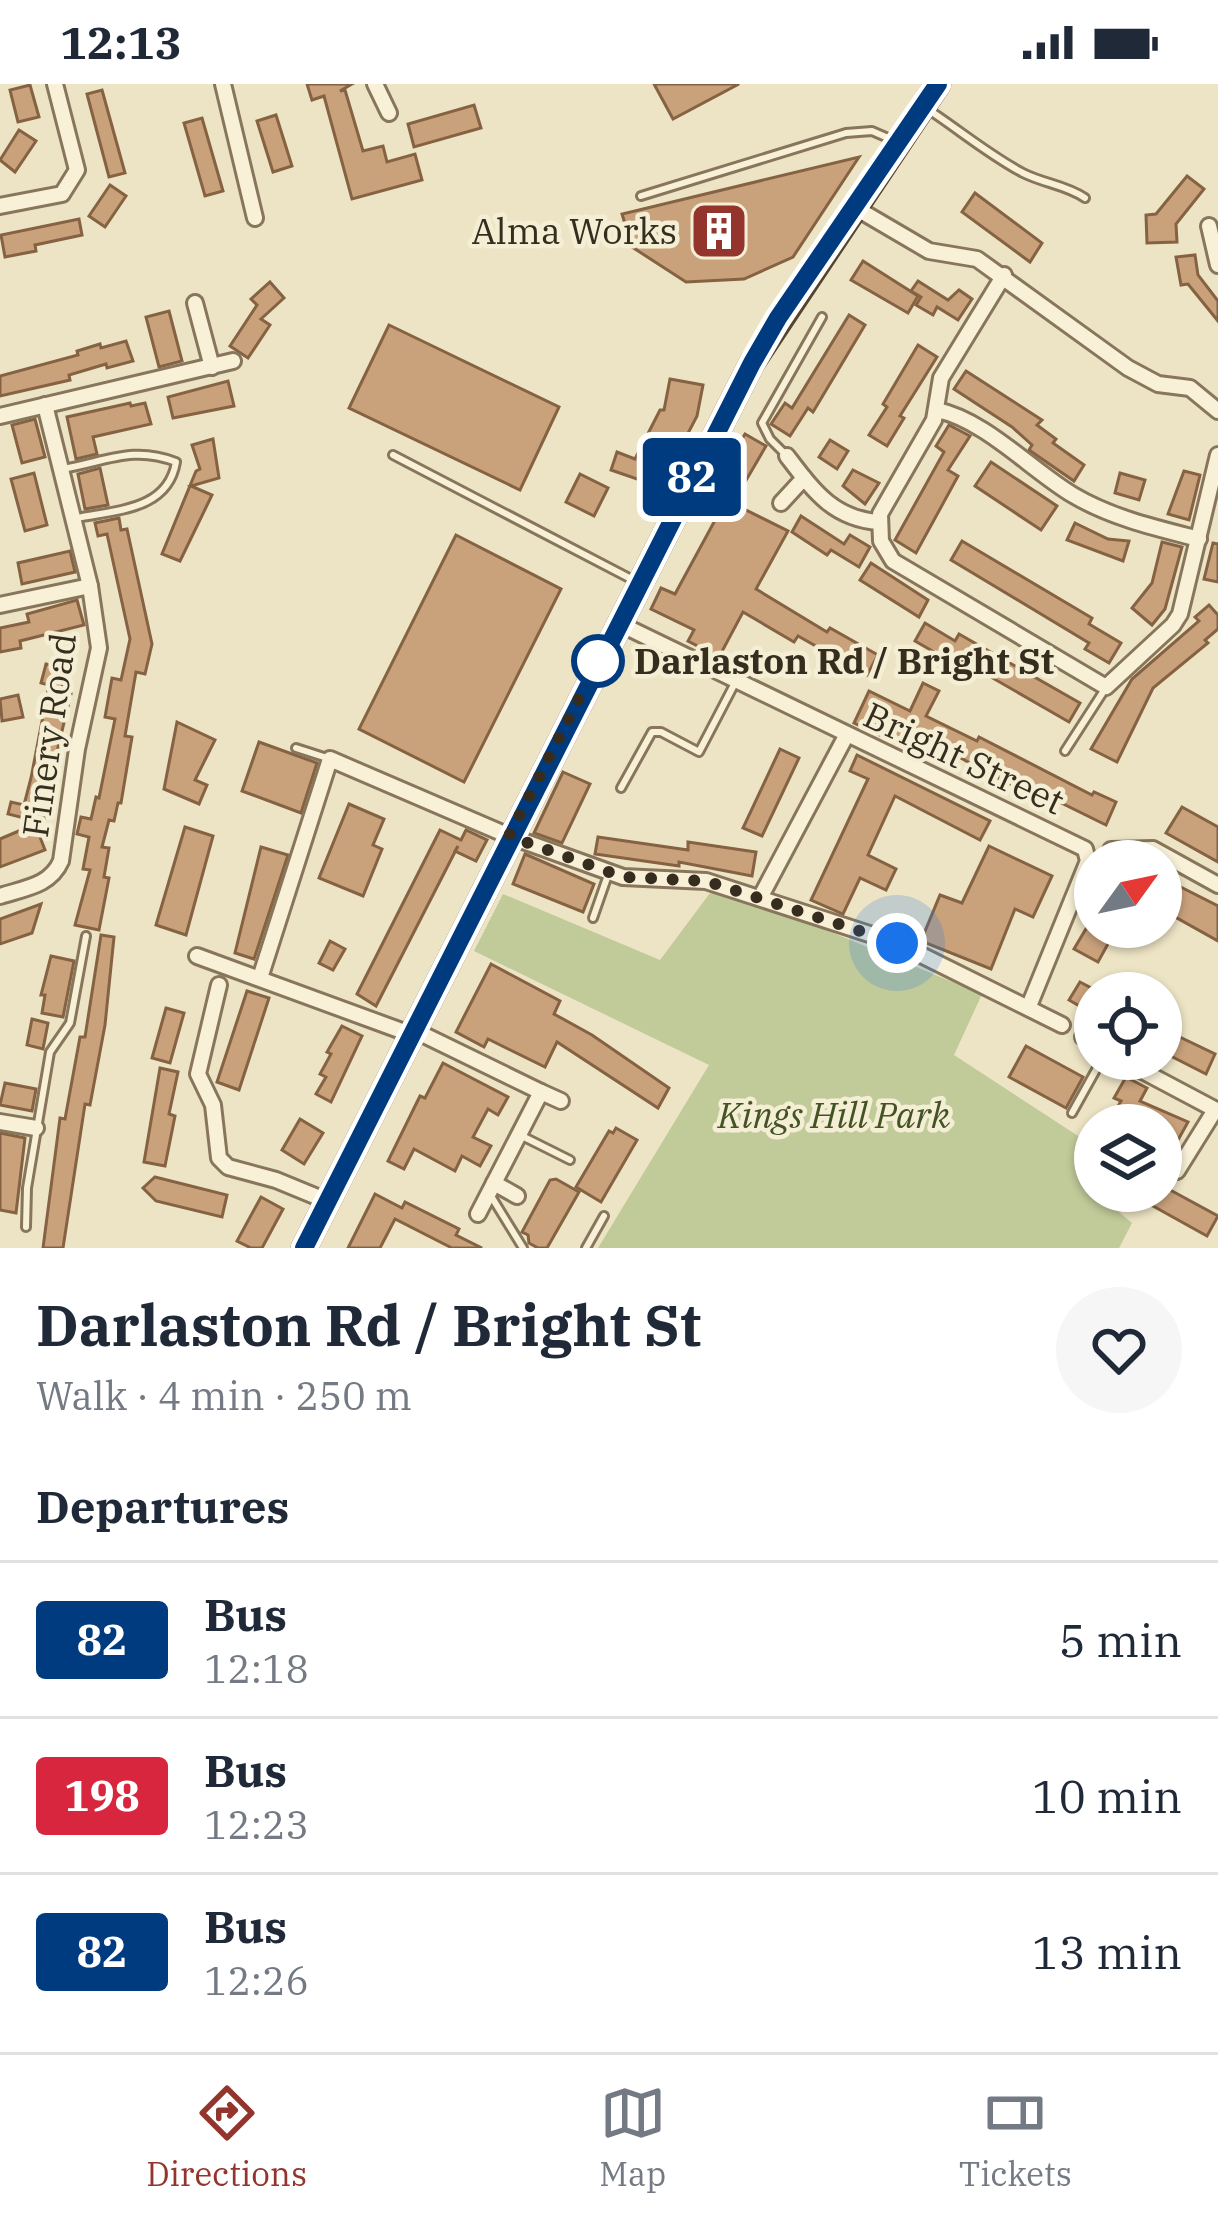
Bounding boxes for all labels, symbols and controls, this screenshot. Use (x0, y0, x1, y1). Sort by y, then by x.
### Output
text: 12:13 (60, 13, 182, 71)
building icon: Alma Works (688, 200, 750, 262)
place label: Alma Works (471, 207, 677, 254)
line badge: 82 (638, 438, 746, 516)
text: 82 (667, 449, 717, 504)
street label: Finery Road (11, 630, 86, 840)
marker: Darlaston Rd / Bright St (573, 636, 623, 686)
place label: Darlaston Rd / Bright St (634, 637, 1054, 684)
street label: Bright Street (857, 691, 1072, 824)
north arrow (1074, 840, 1182, 948)
map controls (1074, 840, 1182, 1212)
your location (867, 913, 927, 973)
button: locate (1074, 972, 1182, 1080)
park label: Kings Hill Park (717, 1091, 951, 1138)
button: layers (1074, 1104, 1182, 1212)
button: heart (1056, 1287, 1182, 1413)
text: Darlaston Rd / Bright St (36, 1288, 701, 1362)
text: Walk · 4 min · 250 m (36, 1370, 412, 1421)
text: Departures (36, 1477, 289, 1535)
text: Bus (204, 1585, 287, 1643)
text: 5 min (1059, 1611, 1182, 1669)
text: 82 (77, 1612, 127, 1667)
text: 12:18 (204, 1643, 309, 1694)
text: Bus (204, 1741, 287, 1799)
text: 10 min (1032, 1767, 1182, 1825)
text: 198 (64, 1768, 140, 1823)
text: 12:23 (204, 1799, 309, 1850)
text: Bus (204, 1897, 287, 1955)
text: 13 min (1032, 1923, 1182, 1981)
text: 82 (77, 1924, 127, 1979)
text: 12:26 (204, 1955, 309, 2006)
tab: Directions (146, 2080, 307, 2195)
tab: Map (599, 2080, 666, 2195)
tab: Tickets (959, 2080, 1072, 2195)

